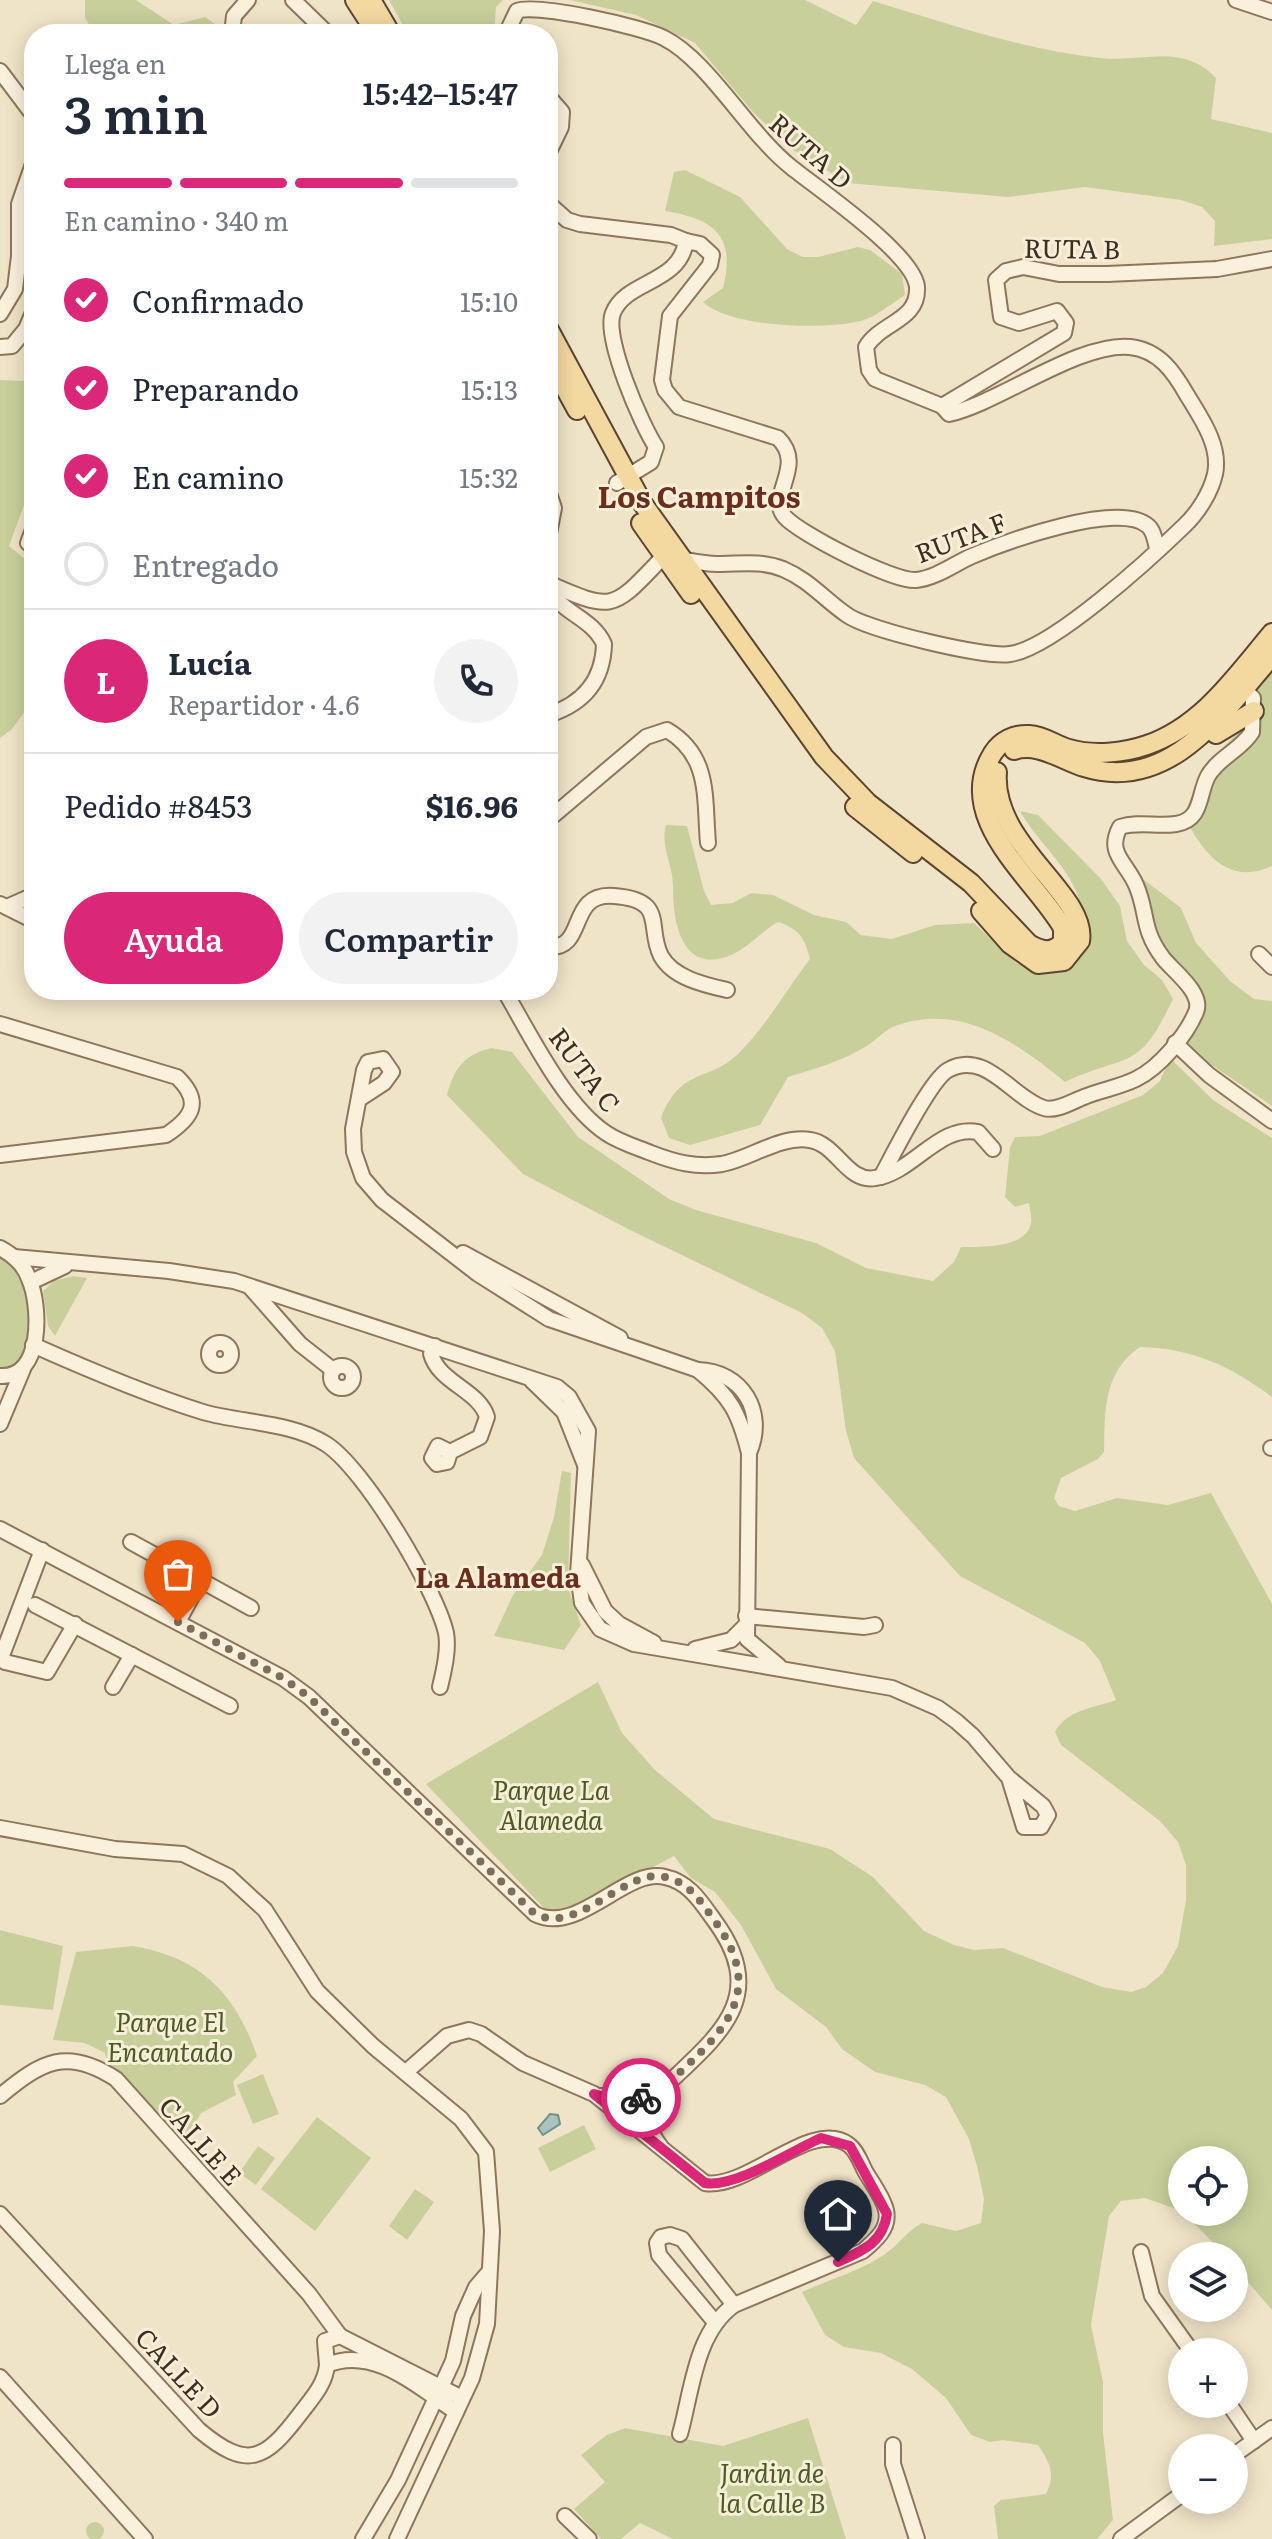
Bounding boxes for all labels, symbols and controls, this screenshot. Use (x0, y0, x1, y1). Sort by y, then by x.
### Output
text: Llega en (64, 43, 166, 82)
text: 15:42–15:47 (362, 70, 518, 114)
text: 3 min (64, 73, 208, 150)
street label: RUTA D (762, 103, 862, 197)
text: En camino · 340 m (64, 200, 289, 239)
street label: RUTA B (1023, 227, 1121, 267)
icon: check (64, 278, 108, 322)
text: Confirmado (132, 278, 304, 322)
text: 15:10 (460, 281, 518, 320)
icon: check (64, 366, 108, 410)
text: Preparando (132, 366, 299, 410)
text: 15:13 (461, 369, 518, 408)
icon: check (64, 454, 108, 498)
text: En camino (132, 454, 284, 498)
text: 15:32 (459, 457, 518, 496)
district label: Los Campitos (597, 473, 801, 517)
street label: RUTA F (909, 501, 1011, 571)
text: Entregado (132, 542, 279, 586)
button: phone (434, 639, 518, 723)
text: Lucía (168, 640, 252, 684)
text: L (96, 659, 116, 703)
text: Repartidor · 4.6 (168, 684, 360, 723)
text: Pedido #8453 (64, 783, 252, 827)
text: $16.96 (426, 783, 518, 827)
button: Ayuda (64, 892, 283, 984)
button: Compartir (299, 892, 518, 984)
street label: RUTA C (541, 1018, 631, 1120)
pin (144, 1540, 212, 1622)
icon: bag (156, 1552, 200, 1596)
district label: La Alameda (415, 1555, 581, 1597)
park label: Parque La Alameda (492, 1769, 610, 1838)
park label: Parque El Encantado (107, 2001, 233, 2070)
courier (601, 2058, 681, 2138)
icon: bike (619, 2076, 663, 2120)
street label: CALLE E (151, 2087, 253, 2193)
map controls (1168, 2146, 1248, 2514)
button: locate (1168, 2146, 1248, 2226)
pin (804, 2180, 872, 2262)
icon: home (816, 2192, 860, 2236)
button: layers (1168, 2242, 1248, 2322)
street label: CALLE D (128, 2318, 232, 2426)
button: + (1168, 2338, 1248, 2418)
button: − (1168, 2434, 1248, 2514)
park label: Jardin de la Calle B (719, 2452, 825, 2521)

